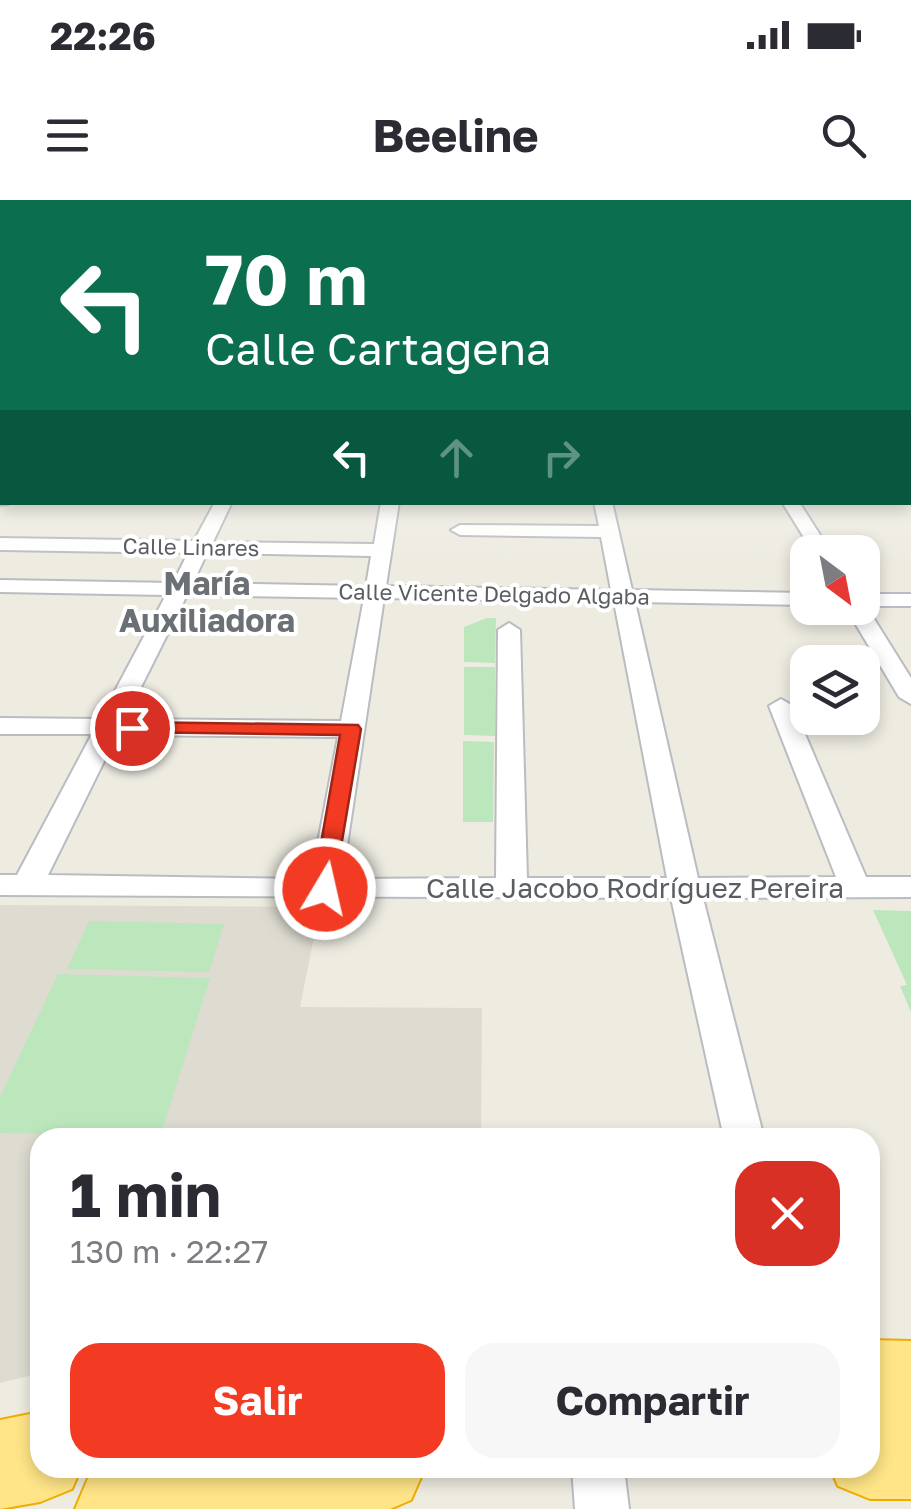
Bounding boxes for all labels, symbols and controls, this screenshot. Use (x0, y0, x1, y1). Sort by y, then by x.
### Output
text: 22:26 (50, 13, 156, 58)
icon: menu (40, 108, 95, 163)
text: Beeline (372, 108, 539, 162)
icon: search (816, 108, 871, 163)
text: 70 m (205, 236, 367, 320)
icon: left (40, 240, 170, 370)
text: Calle Cartagena (205, 321, 552, 375)
icon: left (324, 430, 379, 485)
icon: ahead (429, 430, 484, 485)
icon: right (534, 430, 589, 485)
street label: Calle Linares (122, 532, 260, 561)
north arrow (790, 535, 880, 625)
map controls (790, 535, 880, 735)
district label: María Auxiliadora (119, 564, 295, 639)
street label: Calle Vicente Delgado Algaba (338, 577, 650, 610)
button: layers (790, 645, 880, 735)
pin (90, 686, 175, 771)
icon: arrive (105, 701, 160, 756)
position arrow (273, 837, 377, 941)
street label: Calle Jacobo Rodríguez Pereira (426, 871, 844, 904)
text: 1 min (70, 1158, 221, 1230)
button: close (735, 1161, 840, 1266)
text: 130 m · 22:27 (70, 1232, 268, 1270)
button: Salir (70, 1343, 445, 1458)
button: Compartir (465, 1343, 840, 1458)

